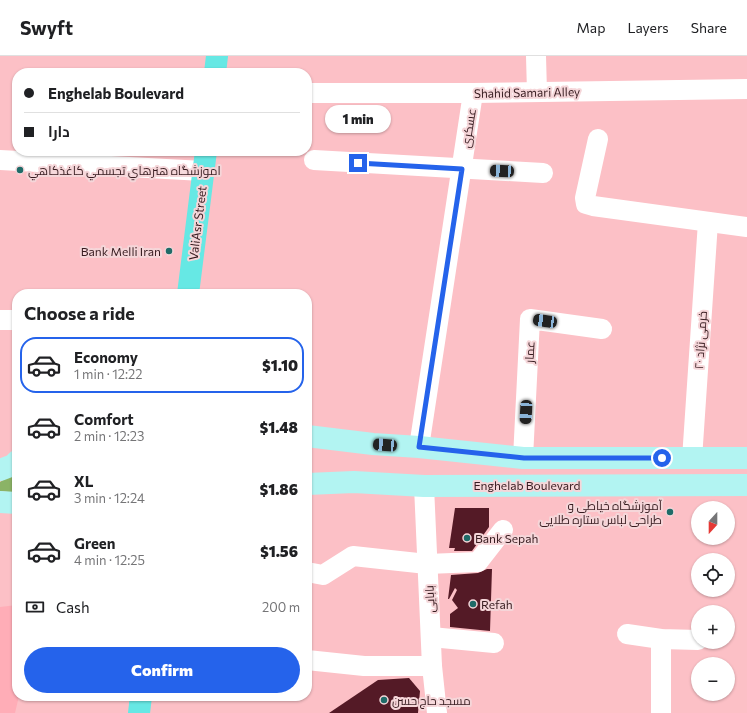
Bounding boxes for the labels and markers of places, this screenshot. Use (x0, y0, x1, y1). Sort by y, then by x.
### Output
place label: اموزشگاه هنرهاي تجسمي كاغذكاهي (28, 163, 221, 181)
marker: اموزشگاه هنرهاي تجسمي كاغذكاهي (15, 165, 25, 175)
place label: Bank Melli Iran (81, 244, 161, 258)
marker: Bank Melli Iran (164, 246, 174, 256)
place label: آموزشگاه خیاطی و طراحی لباس ستاره طلایی (539, 498, 663, 527)
marker: آموزشگاه خیاطی و طراحی لباس ستاره طلایی (665, 507, 675, 517)
place label: Bank Sepah (475, 531, 538, 545)
marker: Bank Sepah (462, 533, 472, 543)
place label: Refah (481, 597, 513, 611)
marker: Refah (468, 599, 478, 609)
place label: مسجد حاج حسن (392, 693, 471, 709)
marker: مسجد حاج حسن (379, 695, 389, 705)

